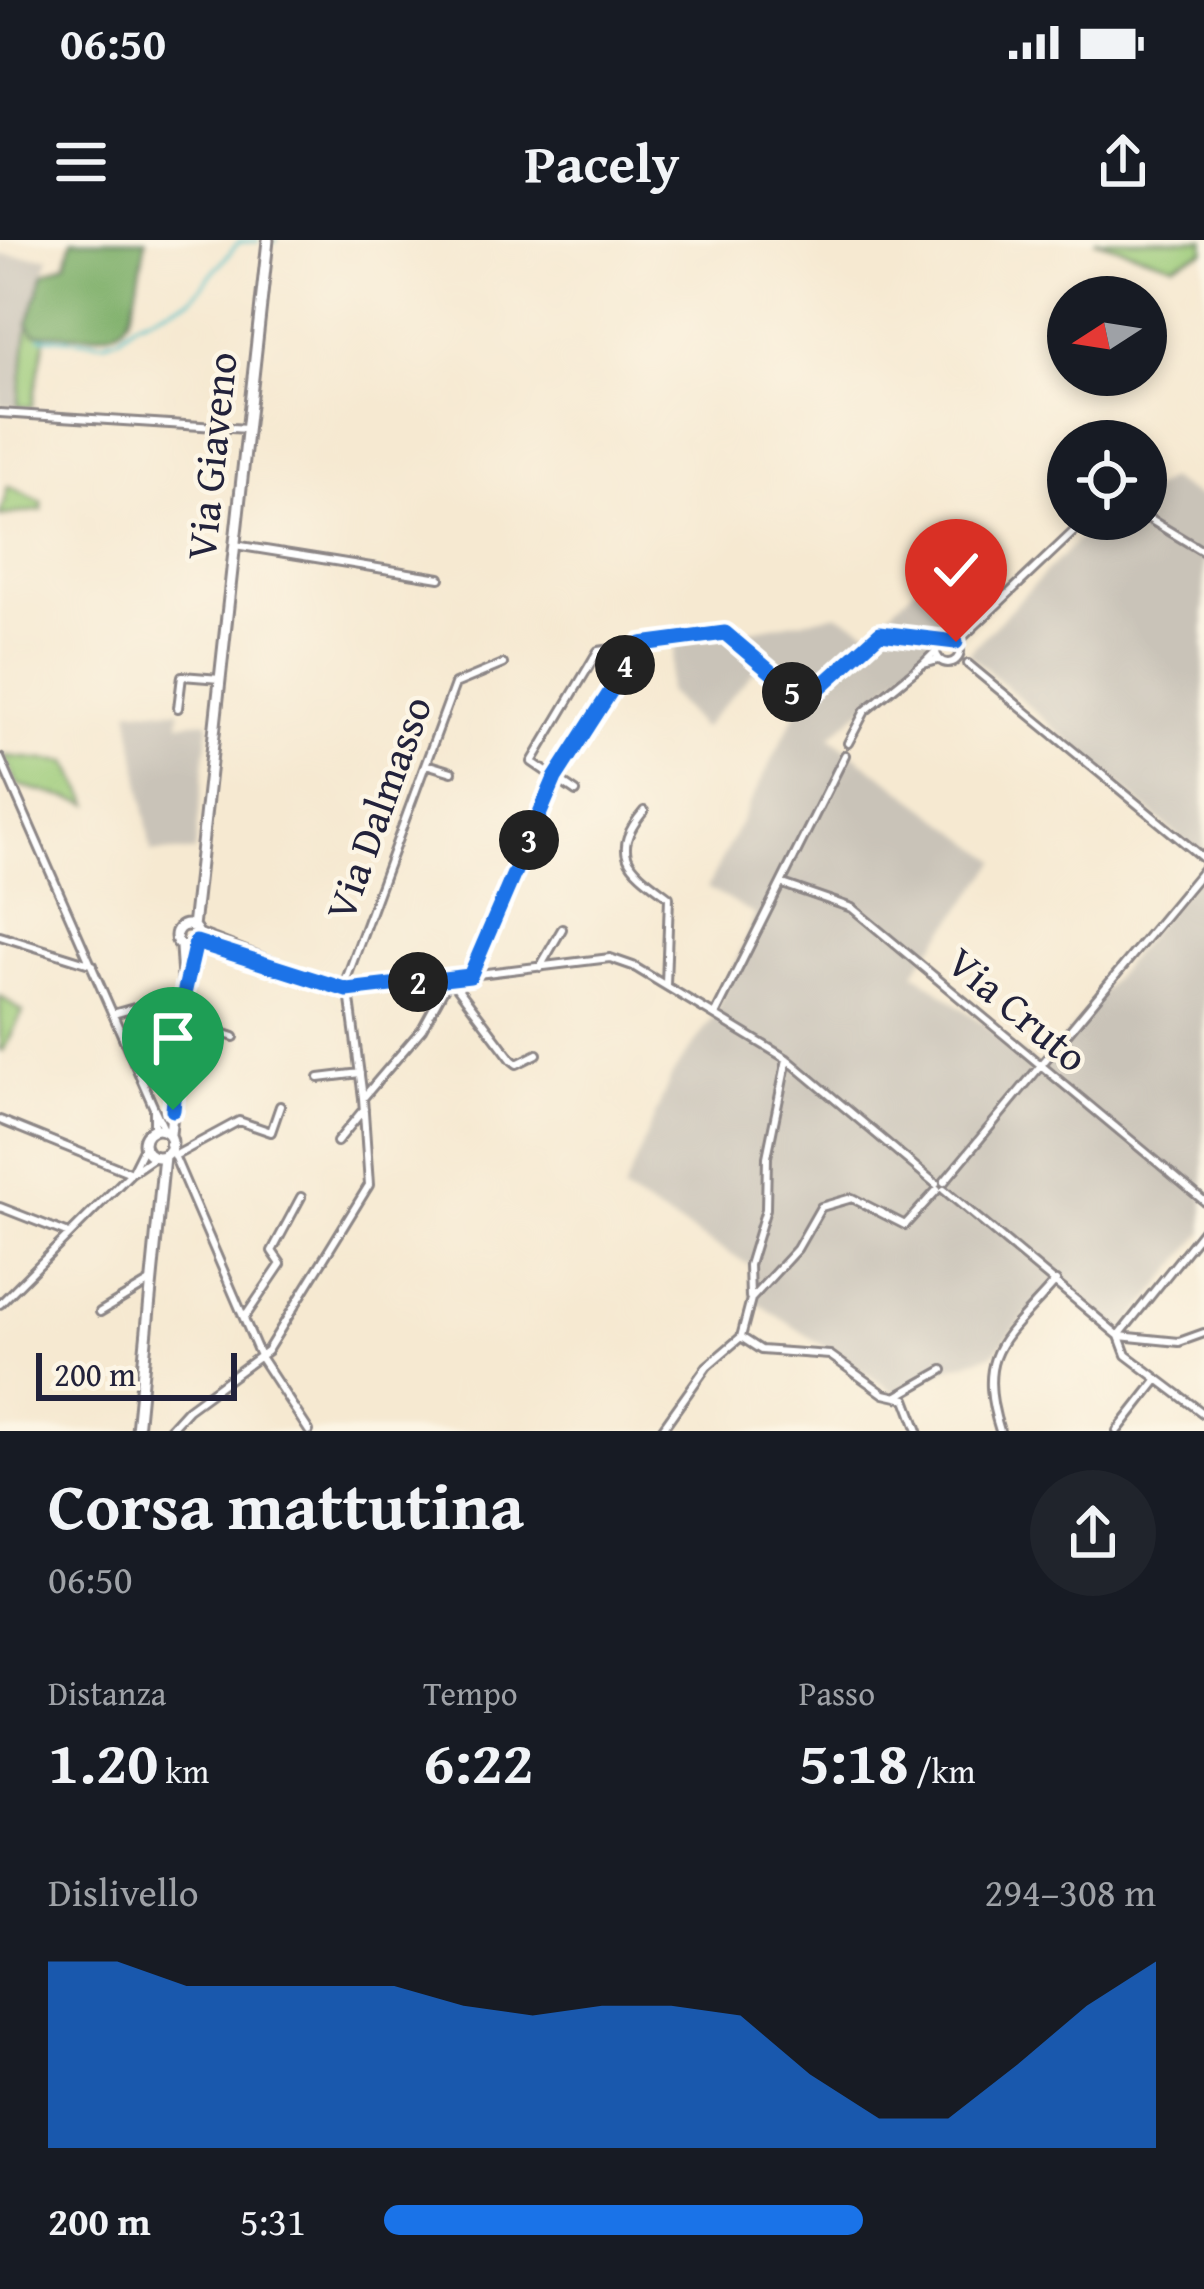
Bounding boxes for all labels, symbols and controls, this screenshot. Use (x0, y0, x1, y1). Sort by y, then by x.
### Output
text: 06:50 (60, 10, 166, 75)
text: Pacely (525, 123, 679, 202)
icon: menu (48, 129, 114, 195)
icon: share (1090, 129, 1156, 195)
north arrow (1047, 276, 1167, 396)
map controls (1047, 276, 1167, 540)
street label: Via Giaveno (169, 349, 252, 563)
button: locate (1047, 420, 1167, 540)
pin (905, 519, 1007, 642)
icon: check (923, 537, 989, 603)
pin: 4 (595, 635, 655, 695)
text: 4 (616, 641, 634, 689)
pin: 5 (762, 662, 822, 722)
text: 5 (783, 668, 801, 716)
street label: Via Dalmasso (309, 687, 446, 928)
pin: 3 (499, 810, 559, 870)
text: 3 (520, 816, 538, 864)
street label: Via Cruto (935, 931, 1102, 1086)
pin: 2 (388, 952, 448, 1012)
text: 2 (409, 958, 427, 1006)
pin (122, 987, 224, 1110)
icon: arrive (140, 1005, 206, 1071)
scale bar (36, 1347, 237, 1400)
text: 200 m (54, 1350, 136, 1398)
text: Corsa mattutina (48, 1456, 524, 1553)
button: share (1030, 1470, 1156, 1596)
text: 06:50 (48, 1550, 133, 1607)
text: Distanza (48, 1669, 166, 1717)
text: Tempo (423, 1669, 518, 1717)
text: Passo (799, 1669, 875, 1717)
text: 1.20 (48, 1717, 158, 1805)
text: 6:22 (423, 1717, 534, 1805)
text: 5:18 (799, 1717, 909, 1805)
text: km (158, 1747, 209, 1795)
text: /km (909, 1747, 975, 1795)
text: Dislivello (48, 1863, 199, 1920)
text: 294–308 m (984, 1863, 1156, 1920)
text: 200 m (48, 2192, 151, 2249)
text: 5:31 (240, 2192, 306, 2249)

